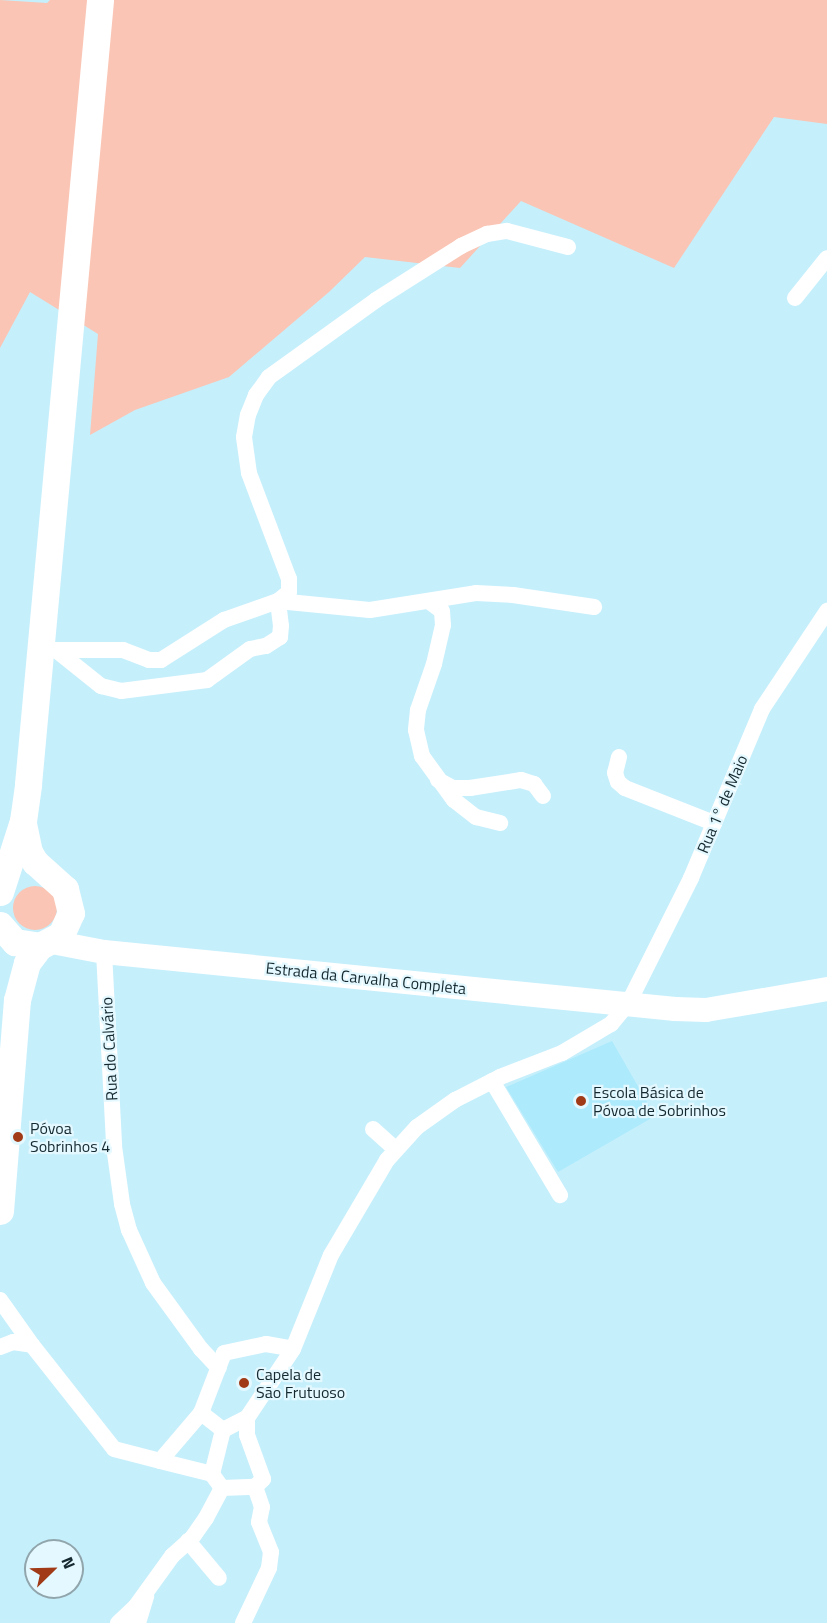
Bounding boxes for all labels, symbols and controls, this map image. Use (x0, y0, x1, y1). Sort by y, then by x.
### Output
street label: Rua 1° de Maio (693, 752, 751, 856)
street label: Estrada da Carvalha Completa (265, 958, 467, 998)
street label: Rua do Calvário (97, 997, 121, 1101)
place label: Escola Básica de Póvoa de Sobrinhos (593, 1082, 726, 1120)
marker: Escola Básica de Póvoa de Sobrinhos (574, 1094, 588, 1108)
place label: Póvoa Sobrinhos 4 (30, 1118, 110, 1156)
marker: Póvoa Sobrinhos 4 (11, 1130, 25, 1144)
place label: Capela de São Frutuoso (256, 1364, 345, 1402)
marker: Capela de São Frutuoso (237, 1376, 251, 1390)
north arrow (24, 1539, 84, 1599)
text: N (56, 1553, 82, 1573)

